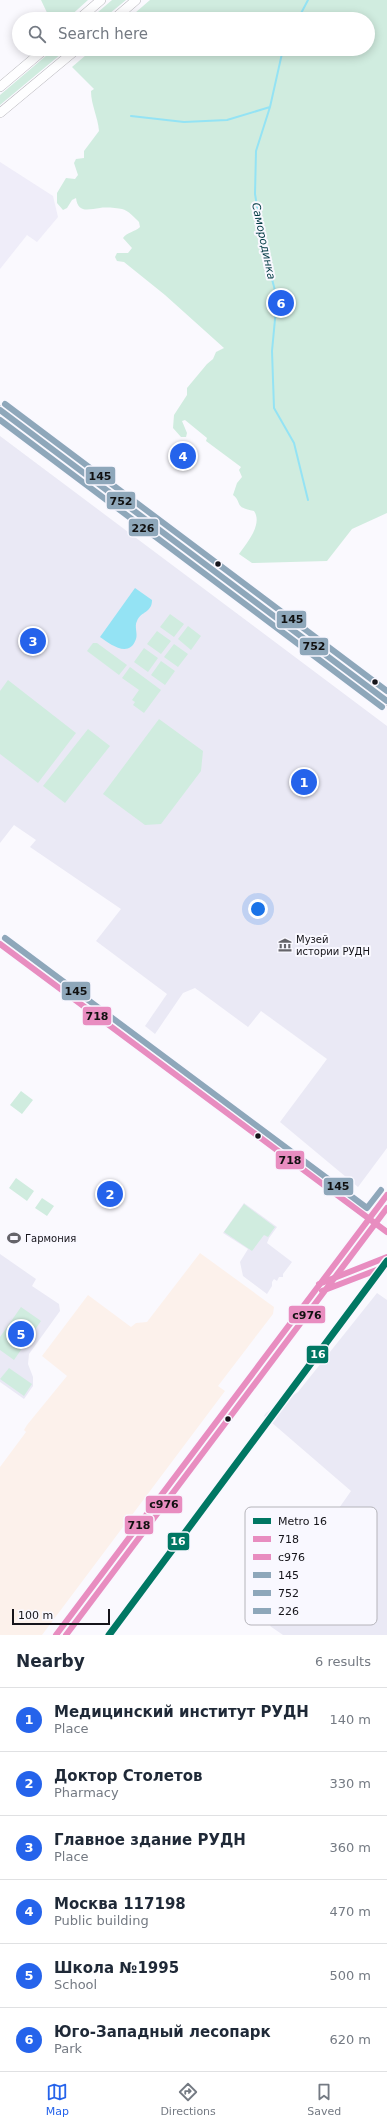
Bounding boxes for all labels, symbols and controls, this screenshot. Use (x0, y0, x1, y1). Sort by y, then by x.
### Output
search box (12, 12, 375, 56)
icon: search (26, 23, 48, 45)
text: Search here (58, 25, 148, 43)
water label: Самородинка (249, 201, 278, 281)
pin: 6 (268, 288, 294, 318)
pin: 4 (170, 441, 196, 471)
line badge: 145 (85, 466, 116, 485)
text: 145 (89, 470, 111, 483)
line badge: 752 (106, 491, 136, 510)
text: 752 (110, 495, 132, 508)
line badge: 226 (128, 518, 159, 537)
text: 226 (132, 522, 155, 535)
unlabelled marker (213, 559, 223, 569)
line badge: 145 (276, 610, 307, 629)
text: 145 (281, 613, 303, 626)
pin: 3 (20, 626, 46, 656)
line badge: 752 (299, 637, 329, 656)
text: 752 (303, 640, 325, 653)
unlabelled marker (370, 677, 380, 687)
pin: 1 (291, 767, 317, 797)
your location (248, 899, 268, 919)
place label: Музей истории РУДН (296, 934, 370, 957)
museum icon: Музей истории РУДН (277, 937, 293, 953)
line badge: 145 (61, 981, 91, 1001)
text: 145 (65, 985, 87, 998)
line badge: 718 (82, 1006, 112, 1026)
text: 718 (86, 1010, 108, 1023)
unlabelled marker (253, 1131, 263, 1141)
line badge: 718 (275, 1150, 305, 1170)
text: 718 (279, 1154, 301, 1167)
line badge: 145 (323, 1177, 354, 1196)
pin: 2 (97, 1179, 123, 1209)
text: 145 (327, 1180, 349, 1193)
sports icon: Гармония (6, 1230, 22, 1246)
place label: Гармония (25, 1233, 76, 1244)
line badge: с976 (288, 1305, 326, 1324)
text: с976 (292, 1309, 322, 1322)
pin: 5 (8, 1319, 34, 1349)
line badge: 16 (306, 1345, 329, 1364)
text: 16 (310, 1348, 326, 1361)
unlabelled marker (223, 1414, 233, 1424)
line badge: с976 (145, 1495, 183, 1514)
text: с976 (149, 1498, 179, 1511)
legend (245, 1507, 377, 1625)
line badge: 718 (124, 1515, 154, 1535)
text: Metro 16 (278, 1515, 327, 1528)
text: 718 (128, 1519, 150, 1532)
line badge: 16 (167, 1532, 190, 1551)
text: 718 (278, 1533, 299, 1546)
text: 16 (170, 1535, 186, 1548)
text: с976 (278, 1551, 305, 1564)
text: 145 (278, 1569, 299, 1582)
text: 752 (278, 1587, 299, 1600)
text: 226 (278, 1605, 299, 1618)
scale bar (12, 1607, 110, 1626)
text: 100 m (18, 1609, 53, 1622)
text: Nearby (16, 1651, 85, 1671)
text: 6 results (315, 1654, 371, 1669)
text: Медицинский институт РУДН (54, 1703, 309, 1721)
text: 1 (24, 1712, 34, 1727)
text: 140 m (329, 1712, 371, 1727)
text: Place (54, 1721, 89, 1736)
text: Доктор Столетов (54, 1767, 202, 1785)
text: 2 (24, 1776, 34, 1791)
text: 330 m (329, 1776, 371, 1791)
text: Pharmacy (54, 1785, 119, 1800)
text: Главное здание РУДН (54, 1831, 246, 1849)
text: 3 (24, 1840, 34, 1855)
text: 360 m (329, 1840, 371, 1855)
text: Place (54, 1849, 89, 1864)
text: Москва 117198 (54, 1895, 186, 1913)
text: 4 (24, 1904, 34, 1919)
text: 470 m (329, 1904, 371, 1919)
text: Public building (54, 1913, 149, 1928)
text: Школа №1995 (54, 1959, 179, 1977)
text: 5 (24, 1968, 34, 1983)
text: 500 m (329, 1968, 371, 1983)
text: School (54, 1977, 97, 1992)
text: Юго-Западный лесопарк (54, 2023, 271, 2041)
text: 6 (24, 2032, 34, 2047)
text: 620 m (329, 2032, 371, 2047)
text: Park (54, 2041, 82, 2056)
tab: Map (46, 2081, 69, 2118)
tab: Directions (160, 2081, 216, 2118)
tab: Saved (307, 2081, 341, 2118)

